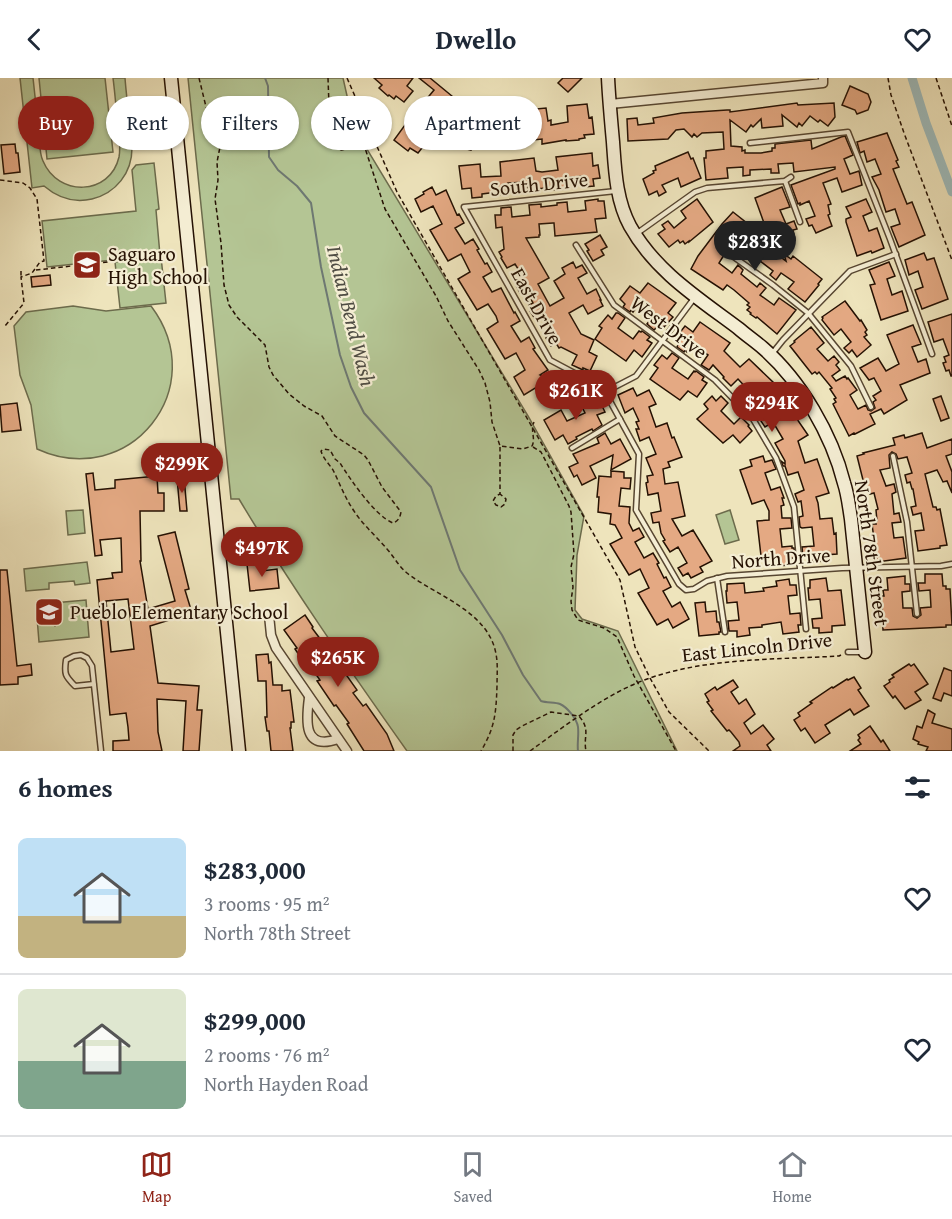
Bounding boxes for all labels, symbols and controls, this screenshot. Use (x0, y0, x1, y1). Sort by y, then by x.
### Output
text: Dwello (436, 19, 516, 59)
icon: back (18, 23, 51, 56)
icon: heart (901, 23, 934, 56)
chip: Buy (18, 96, 94, 150)
chip: Rent (106, 96, 189, 150)
chip: Filters (201, 96, 299, 150)
chip: New (311, 96, 392, 150)
chip: Apartment (404, 96, 542, 150)
street label: South Drive (489, 164, 589, 203)
pin: $283K (713, 221, 797, 272)
text: $283K (728, 226, 782, 255)
place label: Saguaro High School (108, 239, 208, 291)
water label: Indian Bend Wash (319, 242, 384, 390)
school or university icon: Saguaro High School (71, 249, 103, 281)
street label: East Drive (504, 262, 570, 349)
street label: West Drive (625, 288, 714, 365)
pin: $261K (534, 370, 618, 421)
text: $261K (549, 375, 603, 404)
pin: $294K (730, 382, 814, 433)
text: $294K (745, 387, 799, 416)
pin: $299K (140, 443, 224, 494)
text: $299K (155, 448, 209, 477)
street label: North 78th Street (848, 478, 897, 628)
pin: $497K (220, 527, 304, 578)
text: $497K (235, 532, 289, 561)
street label: North Drive (731, 540, 831, 575)
school or university icon: Pueblo Elementary School (33, 596, 65, 628)
place label: Pueblo Elementary School (70, 597, 289, 626)
street label: East Lincoln Drive (680, 624, 833, 669)
pin: $265K (296, 637, 380, 688)
text: $265K (311, 642, 365, 671)
text: 6 homes (18, 768, 113, 807)
icon: filters (901, 771, 934, 804)
text: $283,000 (204, 850, 306, 889)
icon: home (66, 862, 138, 934)
icon: heart (901, 882, 934, 915)
text: 3 rooms · 95 m² (204, 889, 330, 918)
text: North 78th Street (204, 918, 351, 947)
text: $299,000 (204, 1001, 306, 1040)
icon: home (66, 1013, 138, 1085)
icon: heart (901, 1033, 934, 1066)
text: 2 rooms · 76 m² (204, 1040, 330, 1069)
text: North Hayden Road (204, 1069, 368, 1098)
tab: Map (140, 1148, 173, 1208)
tab: Saved (453, 1148, 492, 1208)
tab: Home (772, 1148, 812, 1208)

